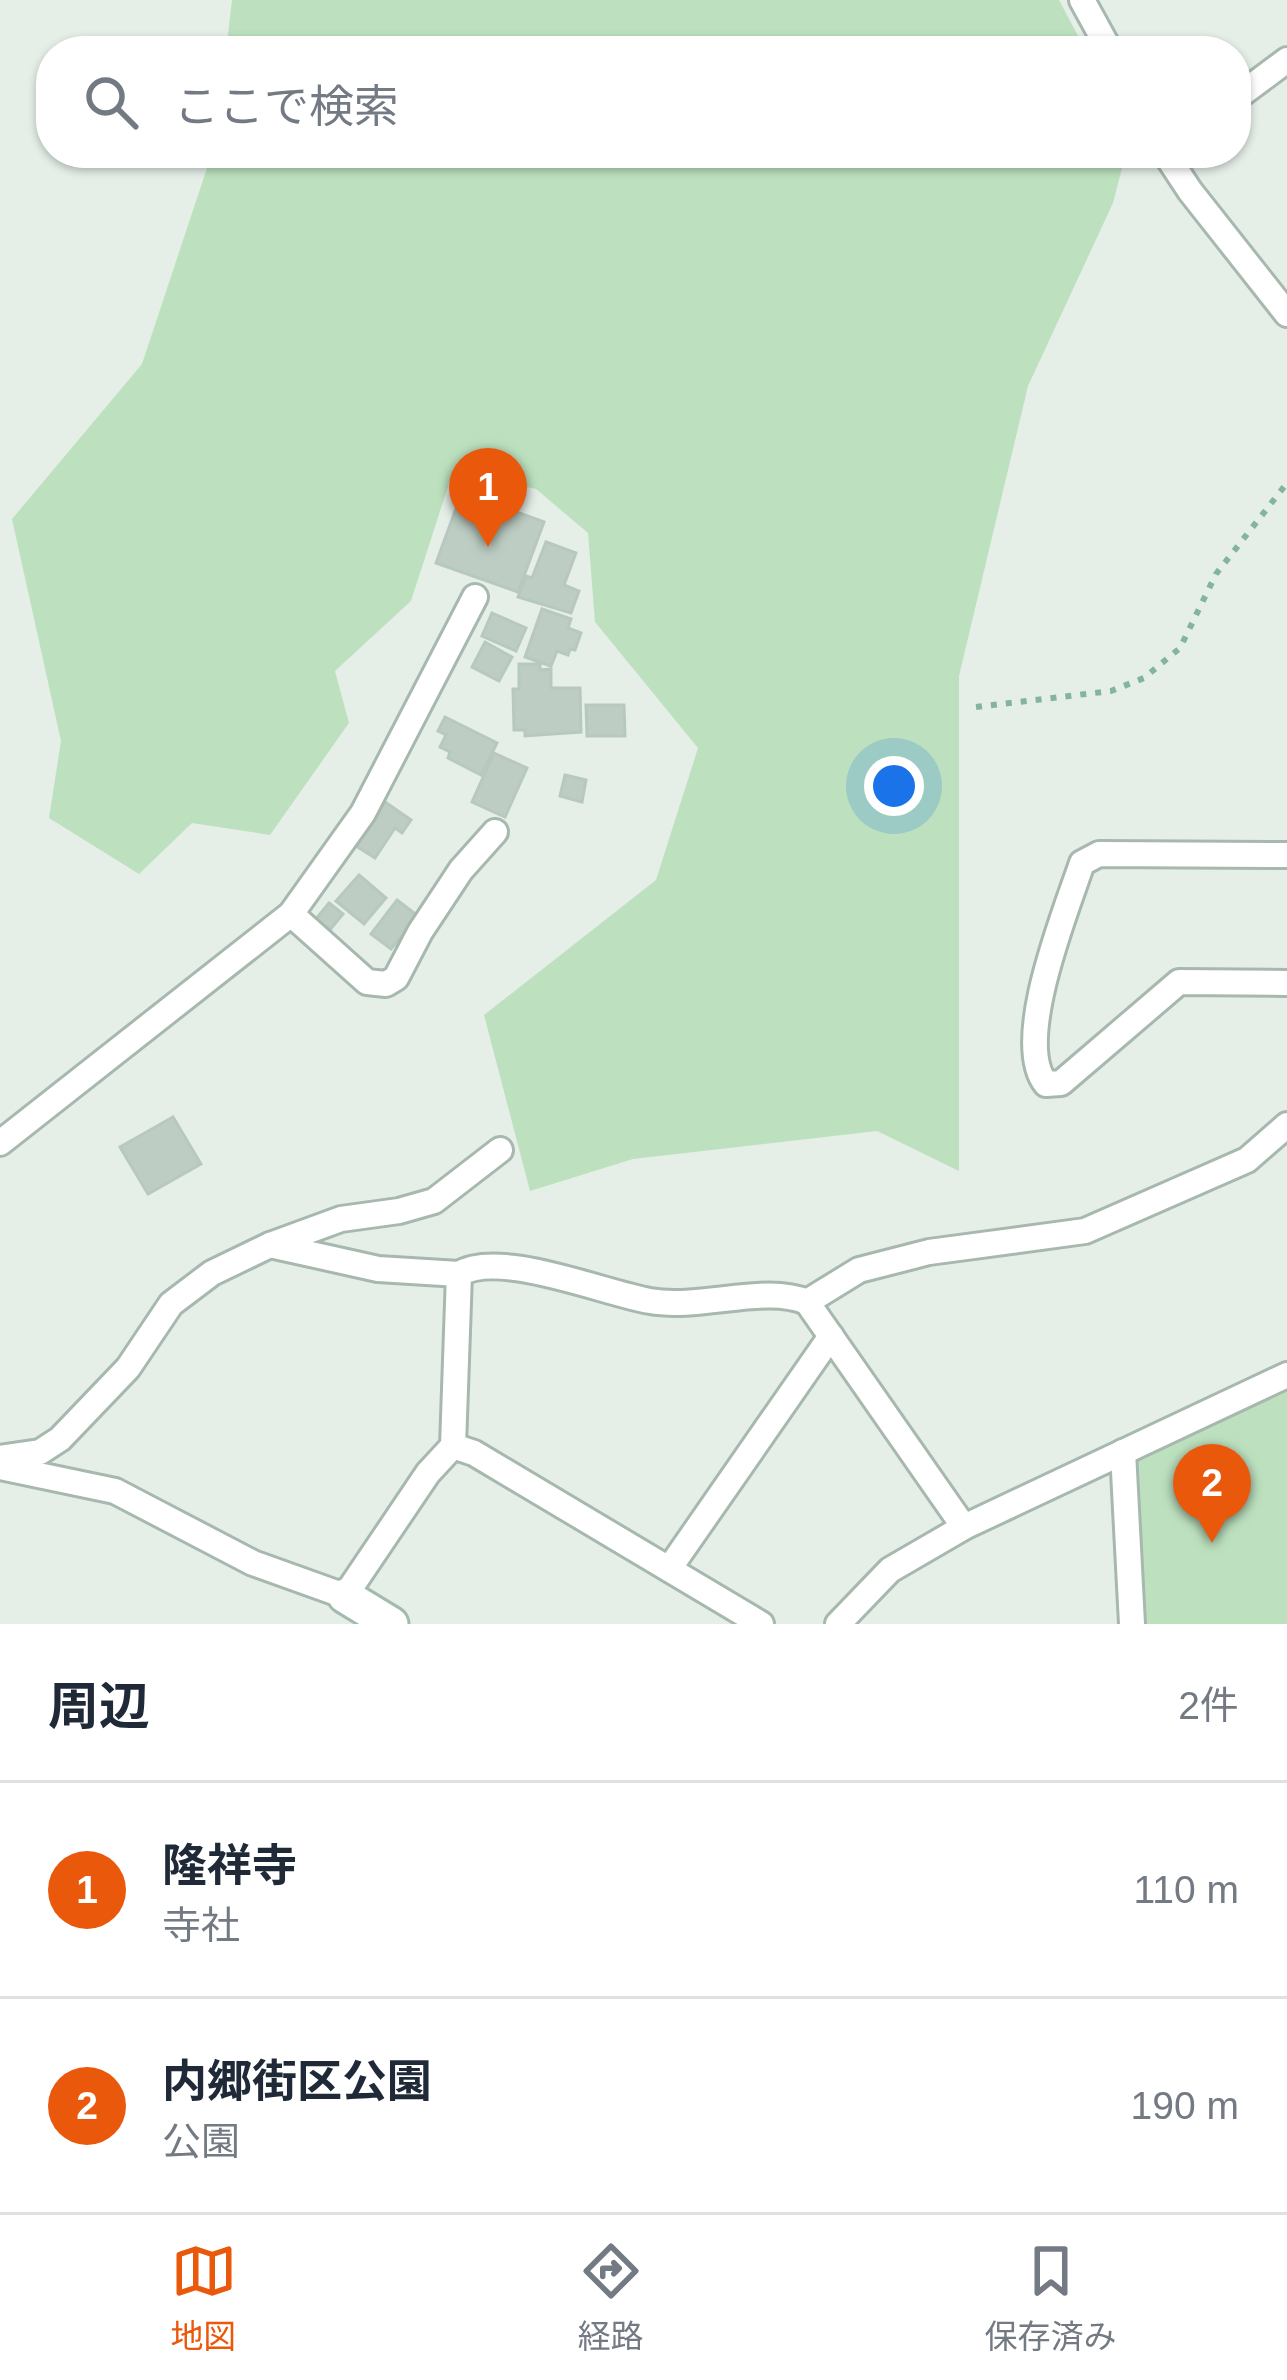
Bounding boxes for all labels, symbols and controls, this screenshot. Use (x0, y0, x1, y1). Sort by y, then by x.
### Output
search box (36, 36, 1251, 168)
icon: search (78, 69, 144, 135)
text: ここで検索 (174, 81, 399, 132)
pin: 1 (449, 448, 527, 547)
your location (864, 756, 924, 816)
pin: 2 (1173, 1444, 1251, 1543)
text: 周辺 (48, 1678, 150, 1735)
text: 2件 (1178, 1684, 1239, 1727)
text: 隆祥寺 (162, 1840, 297, 1891)
text: 1 (76, 1868, 98, 1911)
text: 110 m (1134, 1868, 1239, 1911)
text: 寺社 (162, 1904, 240, 1947)
text: 内郷街区公園 (162, 2056, 432, 2107)
text: 2 (76, 2084, 98, 2127)
text: 190 m (1131, 2084, 1239, 2127)
text: 公園 (162, 2120, 240, 2163)
tab: 地図 (171, 2238, 237, 2358)
tab: 経路 (578, 2238, 644, 2358)
tab: 保存済み (985, 2238, 1117, 2358)

